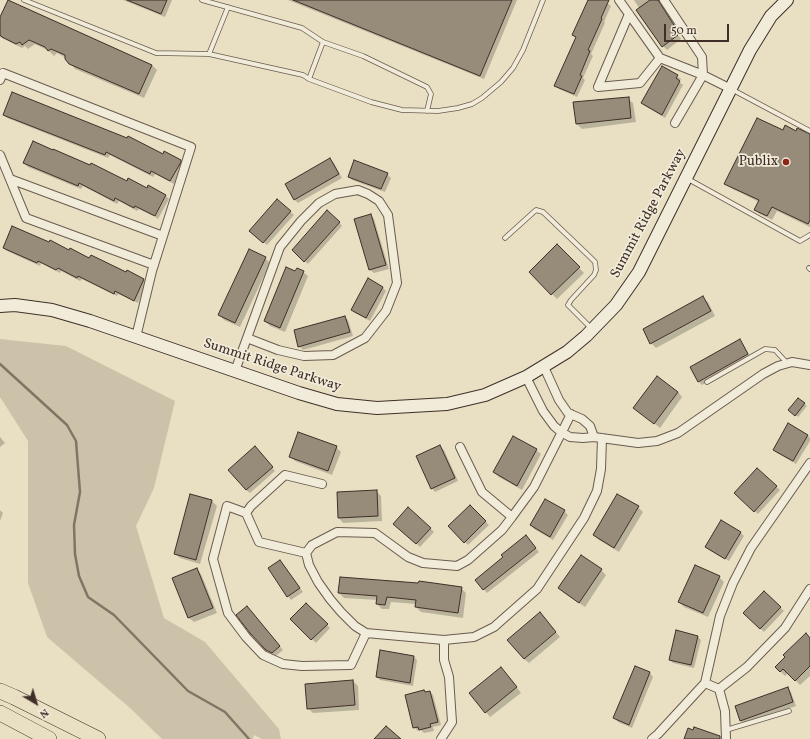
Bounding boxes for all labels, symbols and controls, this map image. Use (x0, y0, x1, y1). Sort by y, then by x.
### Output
scale bar (666, 16, 731, 42)
text: 50 m (671, 23, 697, 39)
street label: Summit Ridge Parkway (608, 146, 690, 282)
place label: Publix (739, 154, 778, 170)
marker: Publix (781, 157, 791, 167)
street label: Summit Ridge Parkway (201, 336, 343, 396)
north arrow (16, 683, 56, 723)
text: N (36, 704, 51, 721)

